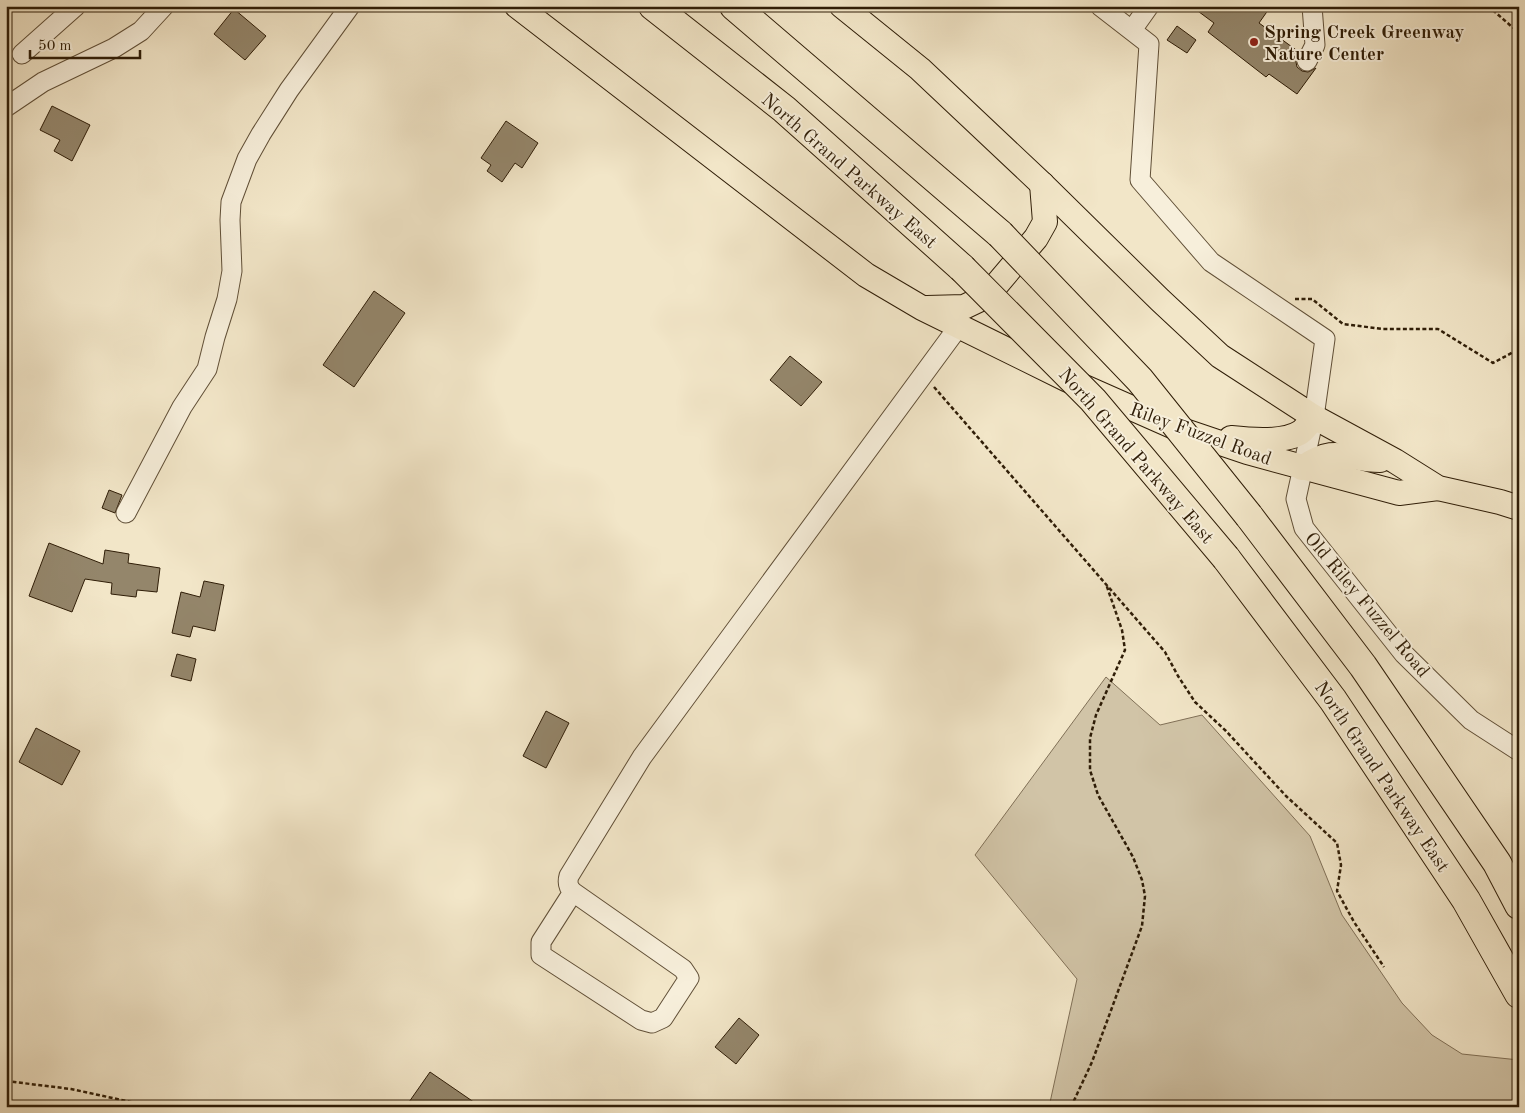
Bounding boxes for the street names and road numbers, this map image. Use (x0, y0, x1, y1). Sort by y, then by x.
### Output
street label: North Grand Parkway East (757, 91, 940, 253)
street label: North Grand Parkway East (1054, 365, 1216, 548)
street label: Riley Fuzzel Road (1127, 401, 1274, 470)
street label: Old Riley Fuzzel Road (1300, 529, 1432, 682)
street label: North Grand Parkway East (1310, 679, 1452, 876)

